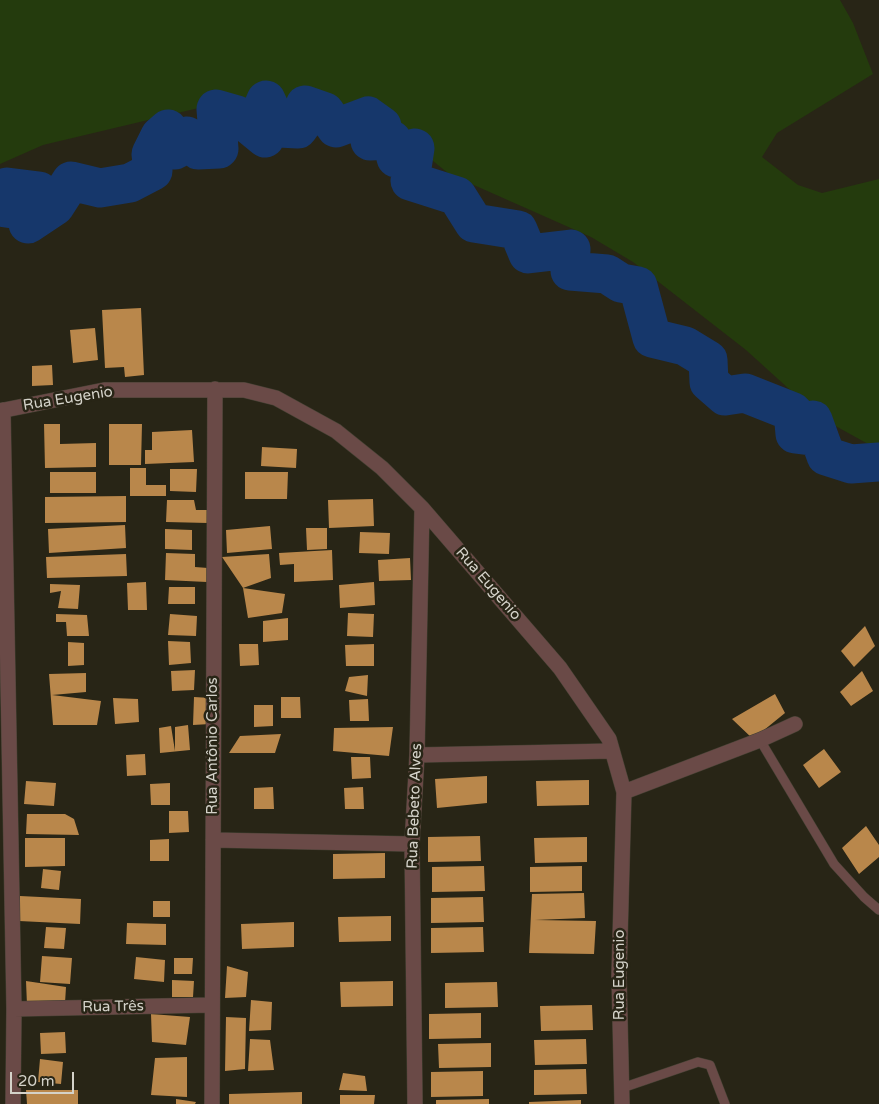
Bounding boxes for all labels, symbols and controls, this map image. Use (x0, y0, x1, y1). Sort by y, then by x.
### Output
street label: Rua Eugenio (22, 383, 114, 415)
street label: Rua Eugenio (451, 544, 525, 624)
street label: Rua Antônio Carlos (204, 677, 222, 815)
street label: Rua Bebeto Alves (404, 743, 426, 869)
street label: Rua Eugenio (611, 930, 629, 1020)
street label: Rua Três (82, 997, 144, 1017)
scale bar (12, 1062, 76, 1094)
text: 20 m (18, 1072, 55, 1090)

